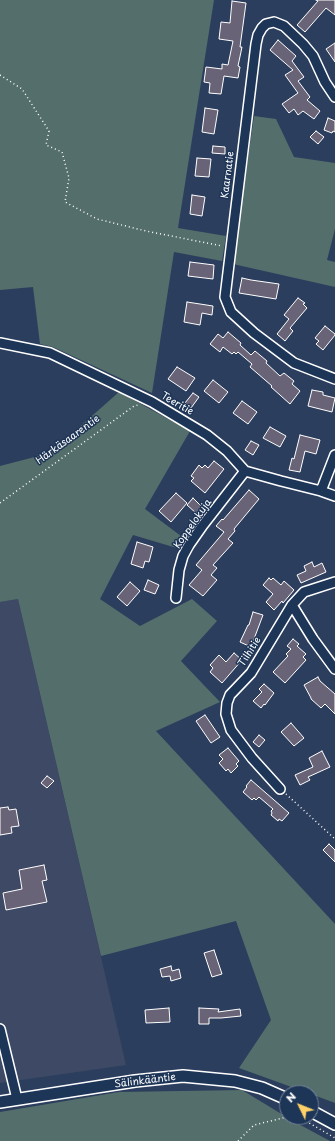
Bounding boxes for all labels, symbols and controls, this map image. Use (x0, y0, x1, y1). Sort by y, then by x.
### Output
street label: Kaarnatie (219, 151, 237, 199)
street label: Teeritie (159, 390, 195, 418)
street label: Härkäsaarentie (34, 413, 102, 467)
street label: Koppelokuja (171, 497, 215, 551)
street label: Tilhitie (236, 635, 264, 669)
street label: Sälinkääntie (114, 1071, 176, 1091)
north arrow (279, 1085, 319, 1125)
text: N (281, 1088, 300, 1106)

